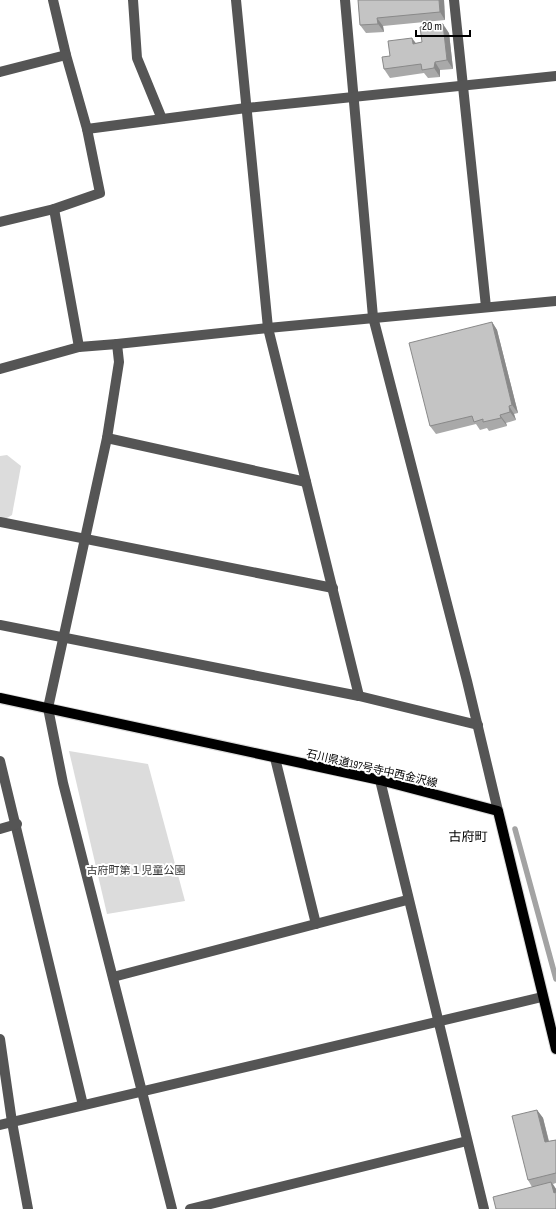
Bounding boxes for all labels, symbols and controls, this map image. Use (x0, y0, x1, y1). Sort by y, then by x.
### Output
scale bar (416, 12, 470, 38)
text: 20 m (422, 19, 442, 34)
street label: 石川県道197号寺中西金沢線 (305, 747, 439, 790)
district label: 古府町 (448, 829, 488, 845)
park label: 古府町第１児童公園 (87, 864, 186, 877)

